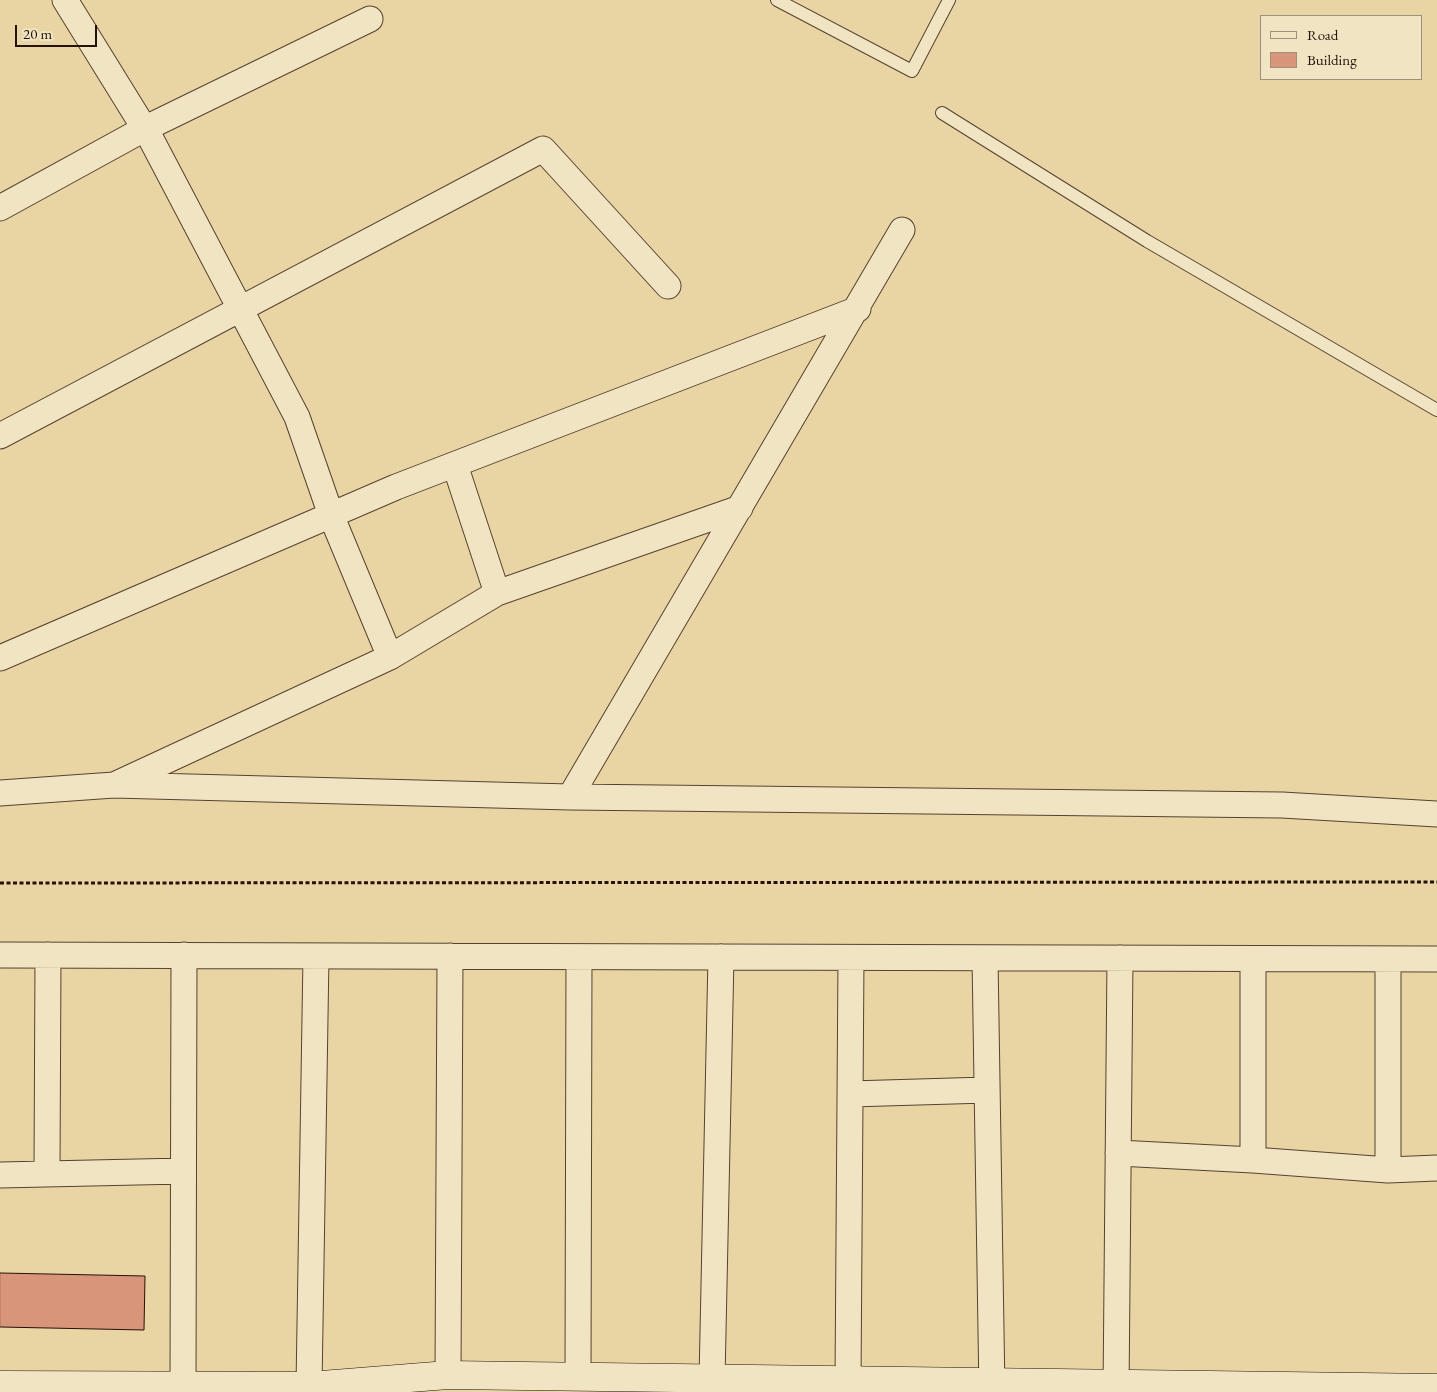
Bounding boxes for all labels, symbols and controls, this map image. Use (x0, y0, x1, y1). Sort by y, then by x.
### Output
scale bar (18, 15, 100, 47)
legend (1260, 15, 1422, 80)
text: 20 m (23, 24, 52, 43)
text: Road (1307, 25, 1338, 44)
text: Building (1307, 50, 1357, 69)

